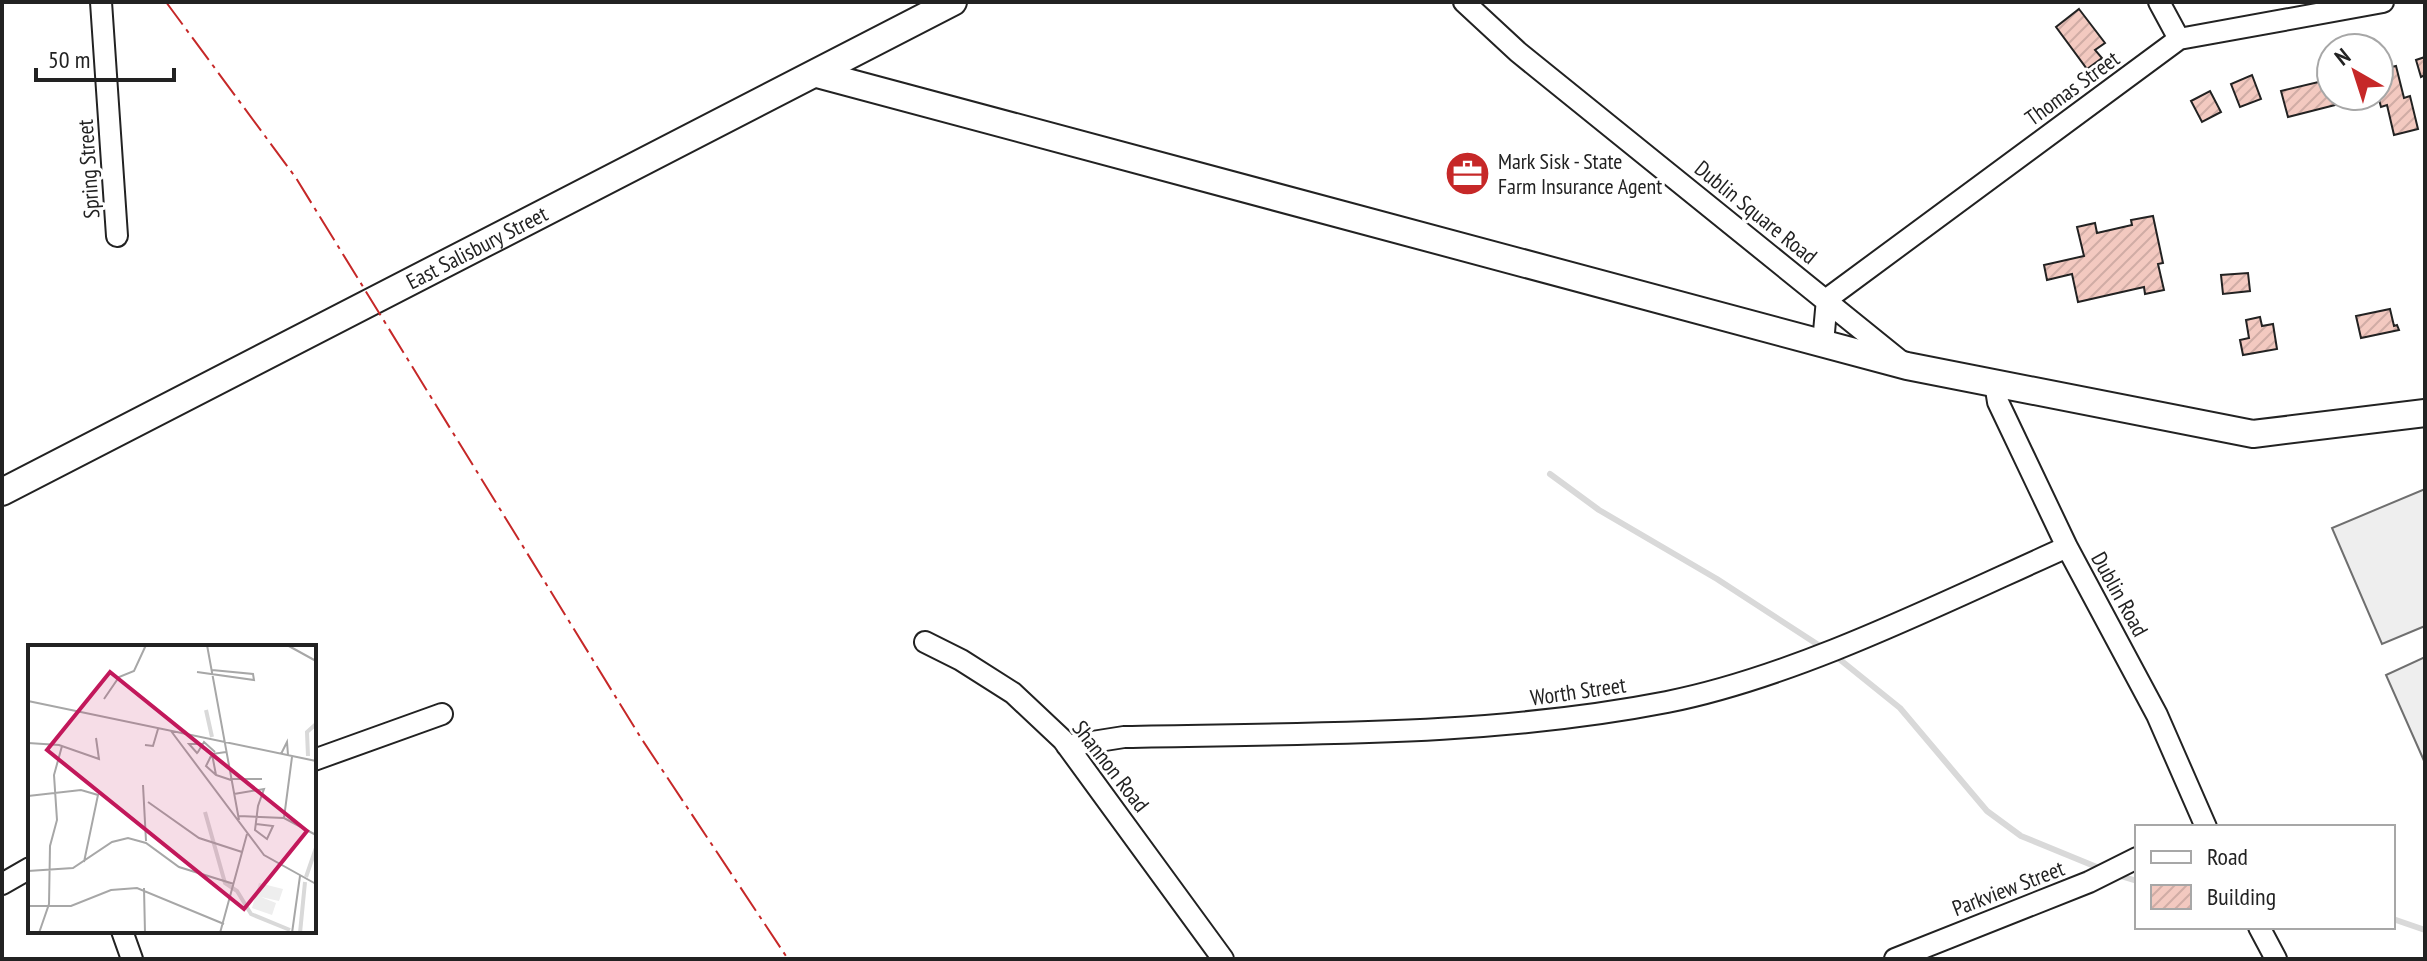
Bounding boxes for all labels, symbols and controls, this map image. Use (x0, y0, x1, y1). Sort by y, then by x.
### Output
scale bar (36, 32, 174, 82)
north arrow (2315, 32, 2395, 112)
text: N (2329, 42, 2356, 71)
text: 50 m (48, 44, 90, 75)
street label: Thomas Street (2019, 44, 2125, 132)
street label: Spring Street (71, 119, 105, 219)
place label: Mark Sisk - State Farm Insurance Agent (1498, 147, 1662, 200)
office icon: Mark Sisk - State Farm Insurance Agent (1443, 150, 1491, 198)
street label: Dublin Square Road (1689, 154, 1823, 270)
street label: East Salisbury Street (401, 199, 552, 295)
street label: Dublin Road (2085, 547, 2155, 641)
inset map (28, 645, 316, 933)
street label: Worth Street (1529, 670, 1627, 712)
street label: Shannon Road (1067, 715, 1155, 817)
legend (2135, 825, 2395, 929)
text: Road (2207, 841, 2248, 872)
street label: Parkview Street (1948, 854, 2068, 922)
text: Building (2207, 881, 2276, 912)

